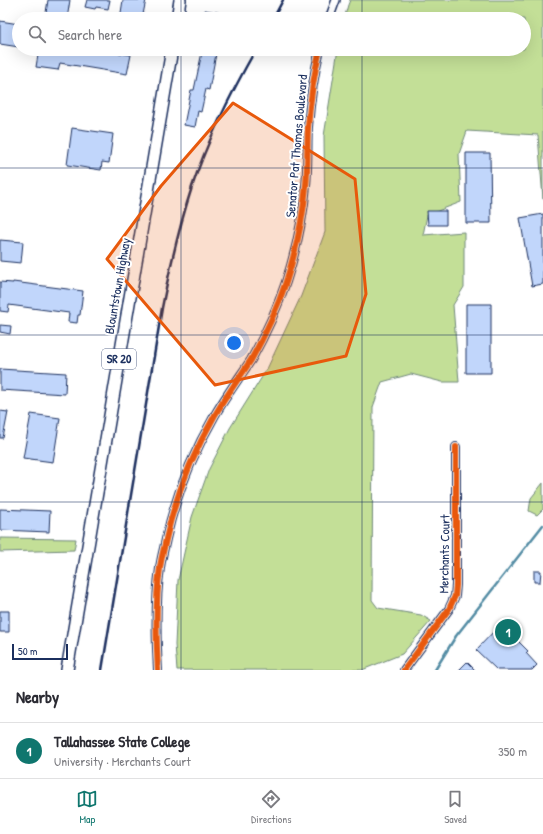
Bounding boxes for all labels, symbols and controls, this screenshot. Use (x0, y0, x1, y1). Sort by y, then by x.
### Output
search box (12, 12, 531, 56)
icon: search (26, 23, 48, 45)
text: Search here (58, 24, 122, 45)
street label: Senator Pat Thomas Boulevard (281, 74, 311, 218)
street label: Blountstown Highway (100, 236, 134, 335)
your location (224, 333, 244, 353)
road number: SR 20 (102, 349, 136, 369)
street label: Merchants Court (434, 514, 454, 594)
pin: 1 (495, 617, 521, 647)
scale bar (12, 642, 68, 661)
text: 50 m (18, 644, 38, 658)
text: Nearby (16, 685, 59, 708)
text: Tallahassee State College (54, 731, 190, 752)
text: 1 (27, 742, 31, 760)
text: 350 m (498, 742, 527, 760)
text: University · Merchants Court (54, 752, 191, 770)
tab: Map (76, 788, 98, 826)
tab: Directions (251, 788, 292, 826)
tab: Saved (444, 788, 467, 826)

